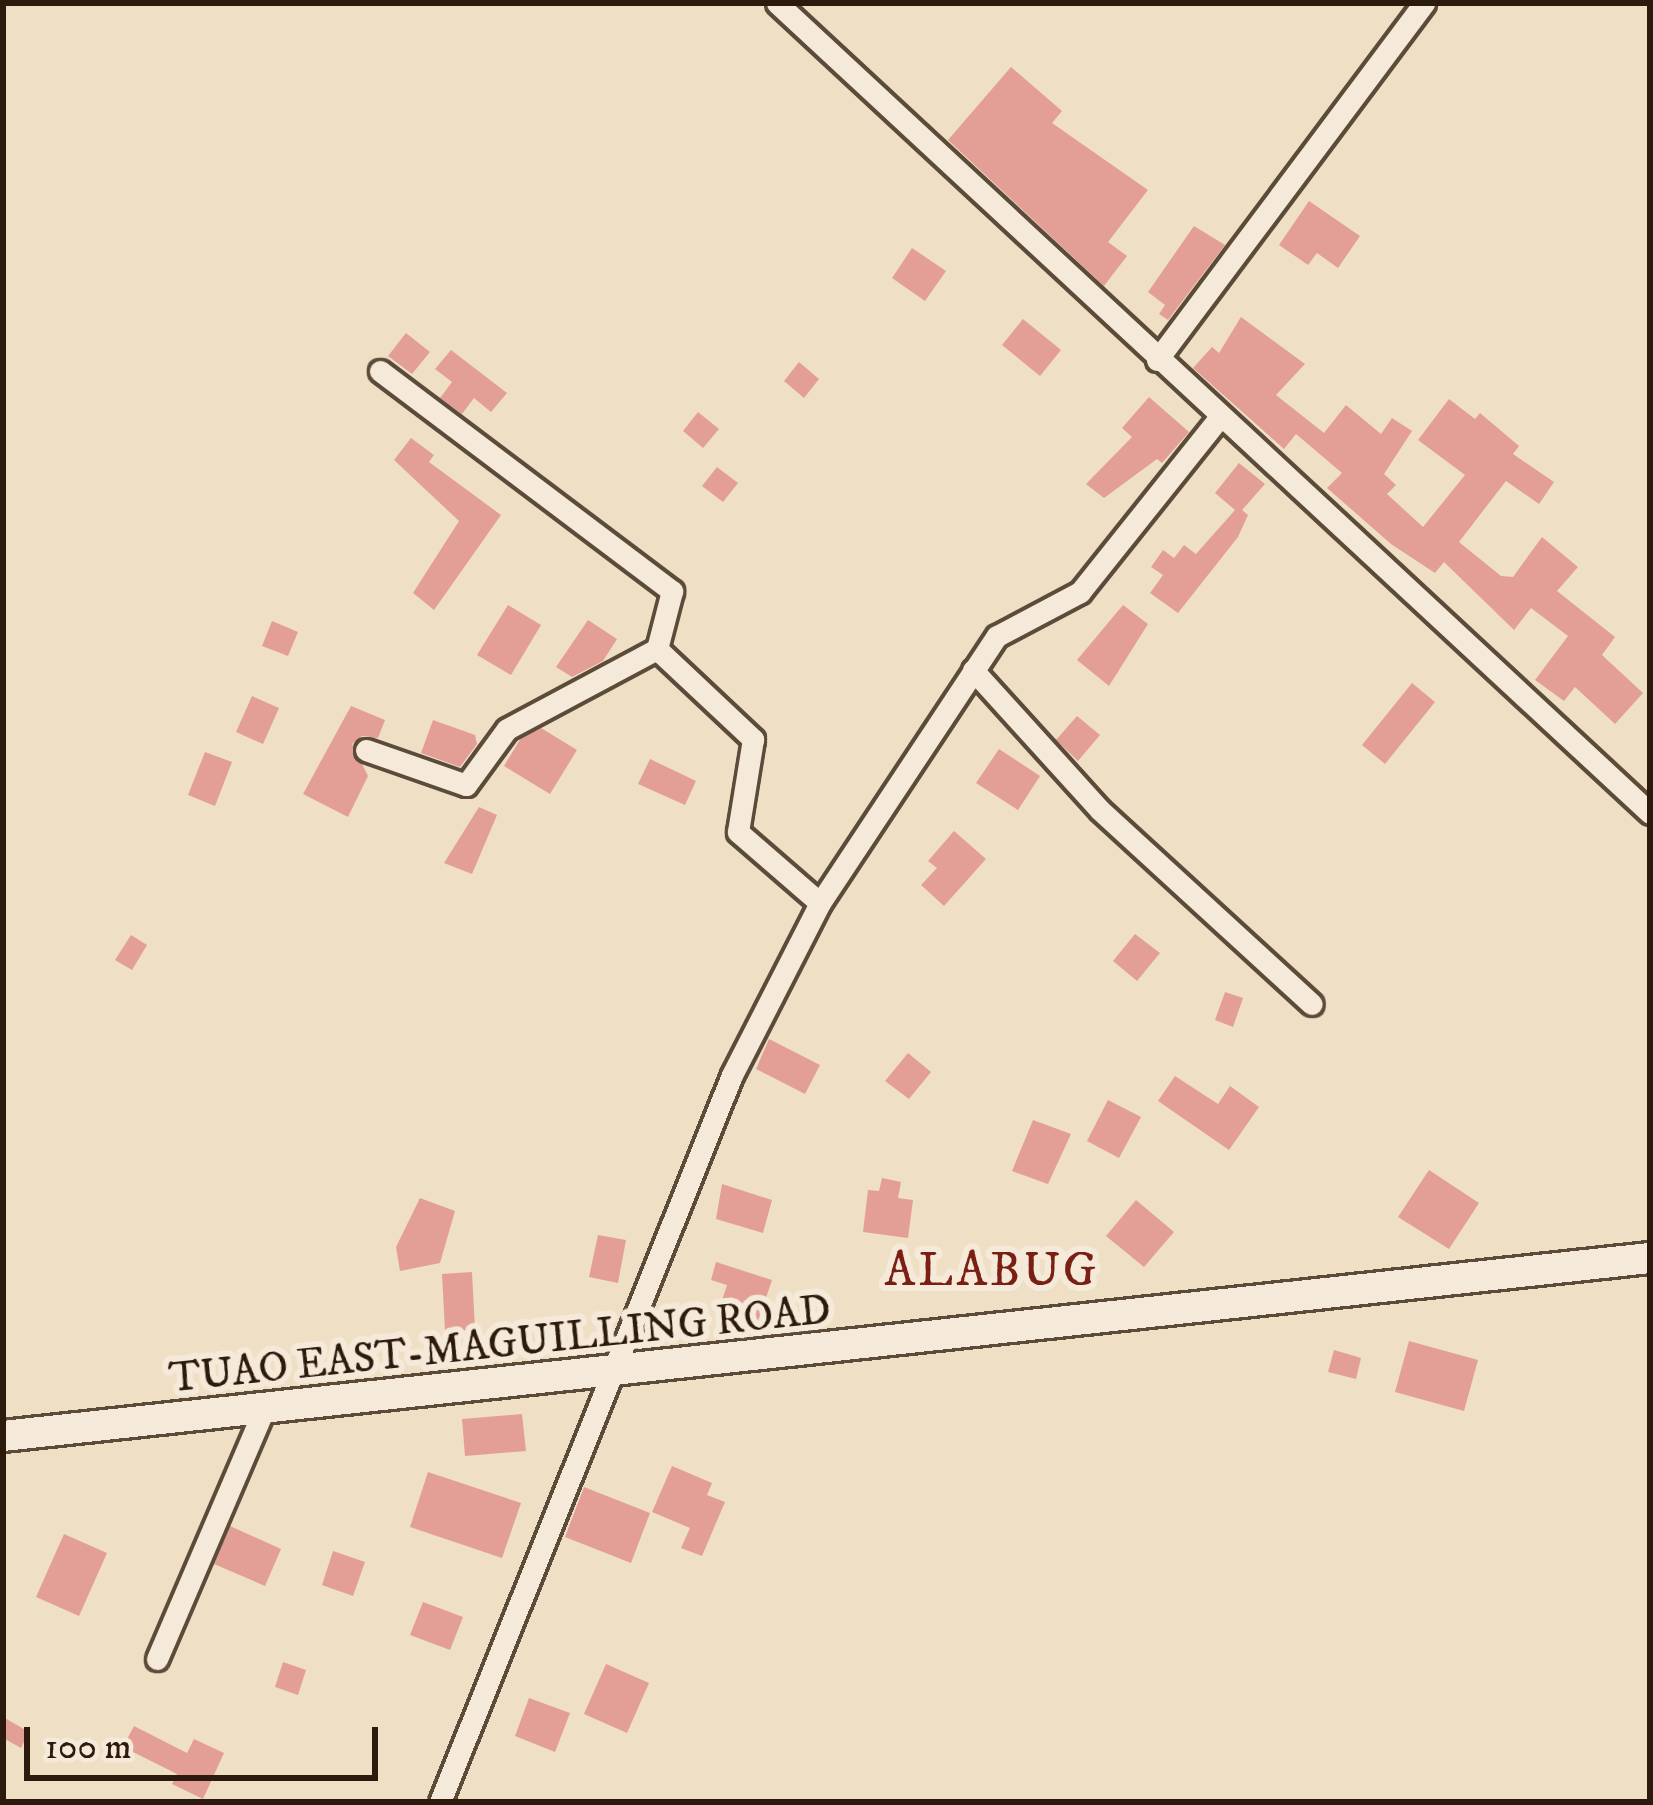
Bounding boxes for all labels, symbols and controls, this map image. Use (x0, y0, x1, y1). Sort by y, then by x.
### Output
district label: ALABUG (885, 1243, 1099, 1301)
street label: TUAO EAST-MAGUILLING ROAD (167, 1285, 833, 1405)
scale bar (30, 1703, 384, 1777)
text: 100 m (45, 1725, 132, 1770)

